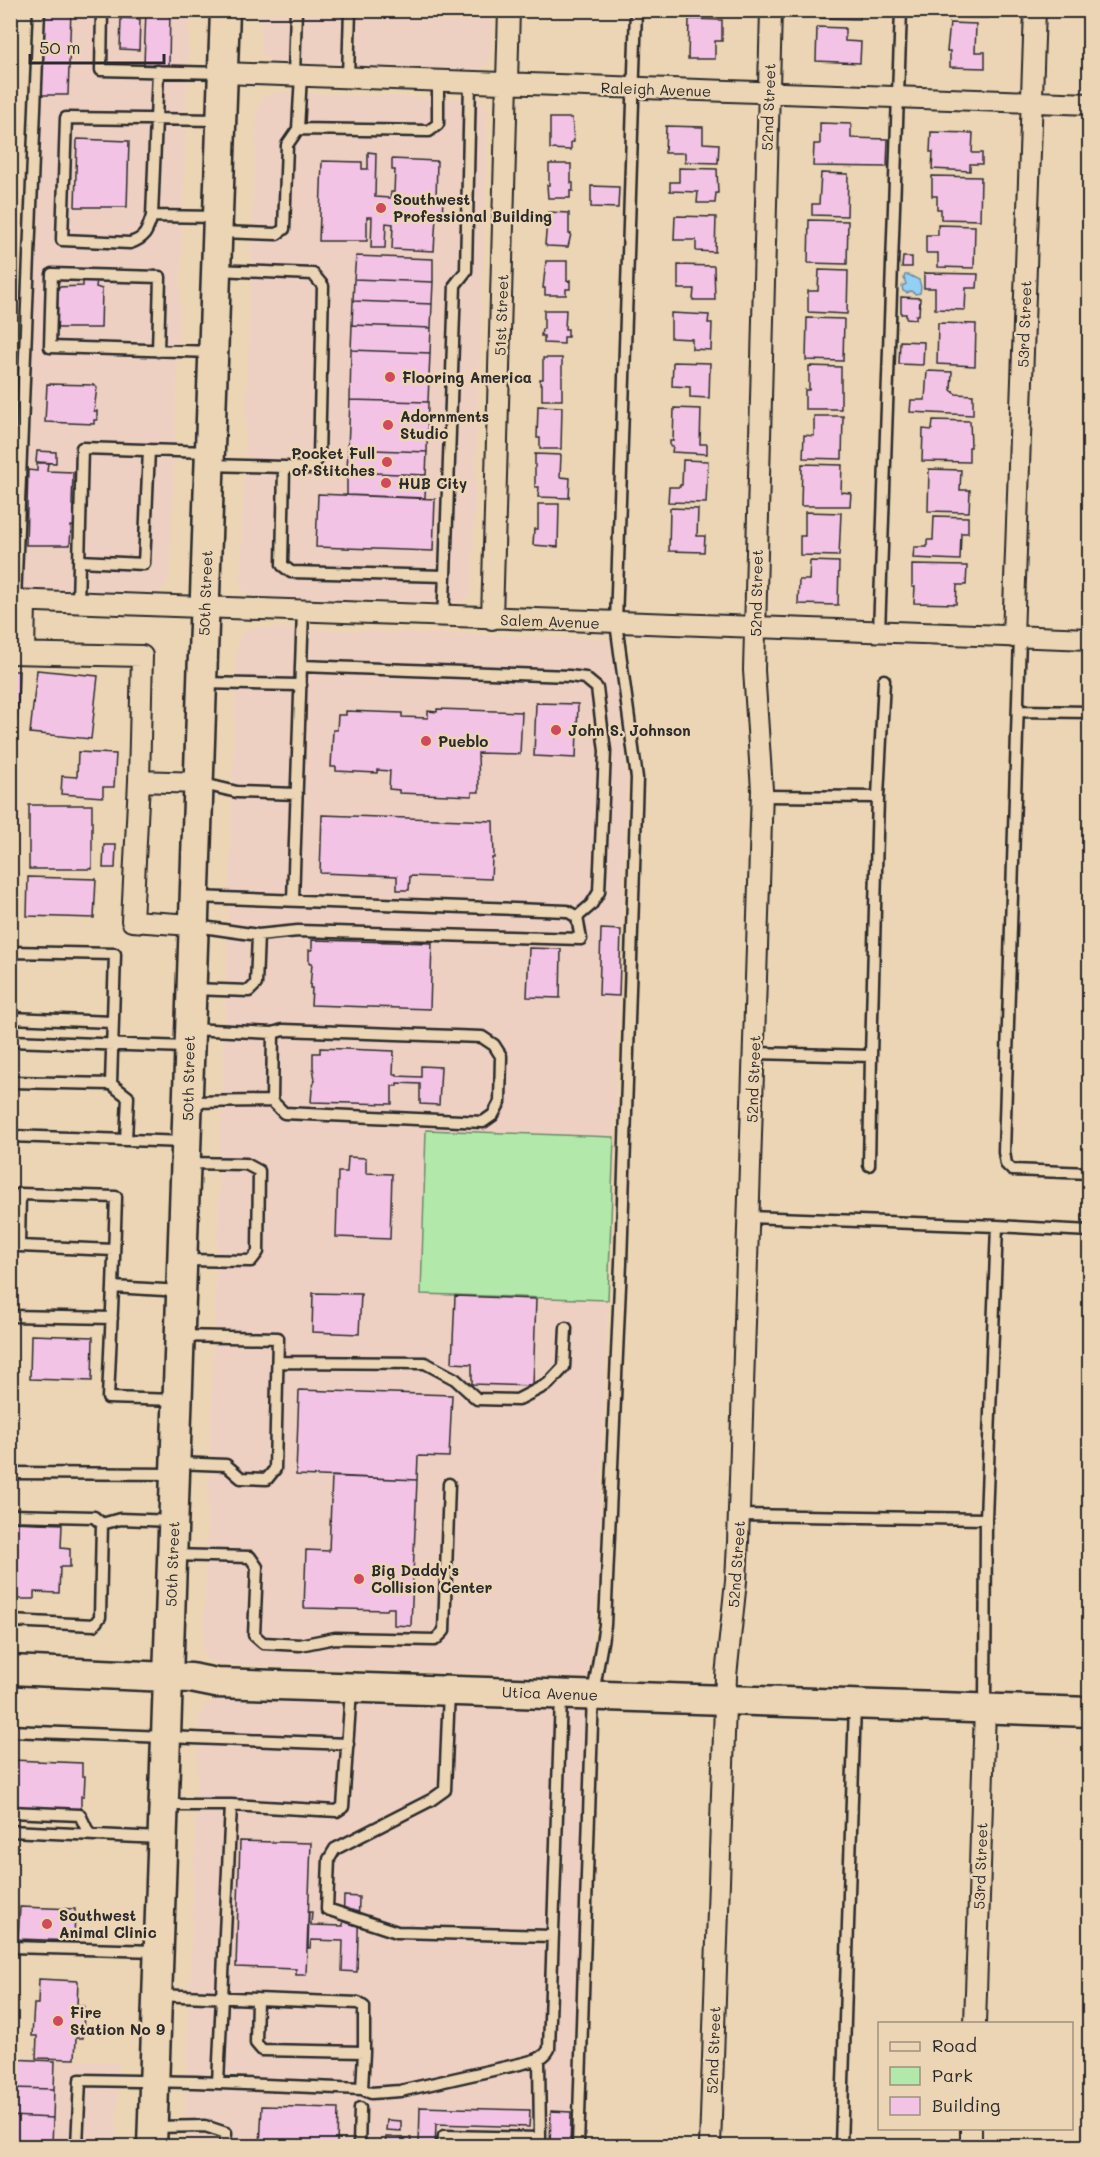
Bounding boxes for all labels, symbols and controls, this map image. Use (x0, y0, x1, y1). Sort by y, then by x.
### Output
scale bar (30, 27, 164, 65)
text: 50 m (39, 35, 81, 59)
street label: 52nd Street (756, 63, 780, 151)
street label: Raleigh Avenue (600, 77, 712, 101)
place label: Southwest Professional Building (393, 189, 552, 226)
marker: Southwest Professional Building (374, 201, 388, 215)
street label: 51st Street (490, 274, 512, 356)
street label: 53rd Street (1012, 280, 1036, 368)
place label: Flooring America (402, 367, 532, 387)
marker: Flooring America (383, 370, 397, 384)
place label: Adornments Studio (400, 406, 489, 443)
marker: Adornments Studio (381, 418, 395, 432)
place label: Pocket Full of Stitches (291, 443, 375, 480)
marker: Pocket Full of Stitches (380, 455, 394, 469)
place label: HUB City (398, 473, 467, 493)
marker: HUB City (379, 476, 393, 490)
street label: 52nd Street (745, 549, 767, 637)
street label: 50th Street (194, 550, 216, 636)
street label: Salem Avenue (500, 609, 600, 633)
place label: John S. Johnson (568, 720, 691, 740)
marker: John S. Johnson (549, 723, 563, 737)
place label: Pueblo (438, 731, 488, 751)
marker: Pueblo (419, 734, 433, 748)
street label: 50th Street (177, 1035, 199, 1121)
street label: 52nd Street (741, 1035, 765, 1123)
street label: 52nd Street (723, 1520, 749, 1608)
street label: 50th Street (161, 1521, 183, 1607)
place label: Big Daddy's Collision Center (371, 1560, 492, 1597)
marker: Big Daddy's Collision Center (352, 1572, 366, 1586)
street label: Utica Avenue (502, 1681, 598, 1705)
street label: 53rd Street (968, 1822, 992, 1910)
place label: Southwest Animal Clinic (59, 1905, 157, 1942)
marker: Southwest Animal Clinic (40, 1917, 54, 1931)
place label: Fire Station No 9 (70, 2002, 165, 2039)
street label: 52nd Street (701, 2006, 725, 2094)
marker: Fire Station No 9 (51, 2014, 65, 2028)
legend (878, 2022, 1073, 2130)
text: Road (932, 2033, 977, 2057)
text: Park (932, 2063, 973, 2087)
text: Building (932, 2093, 1000, 2117)

